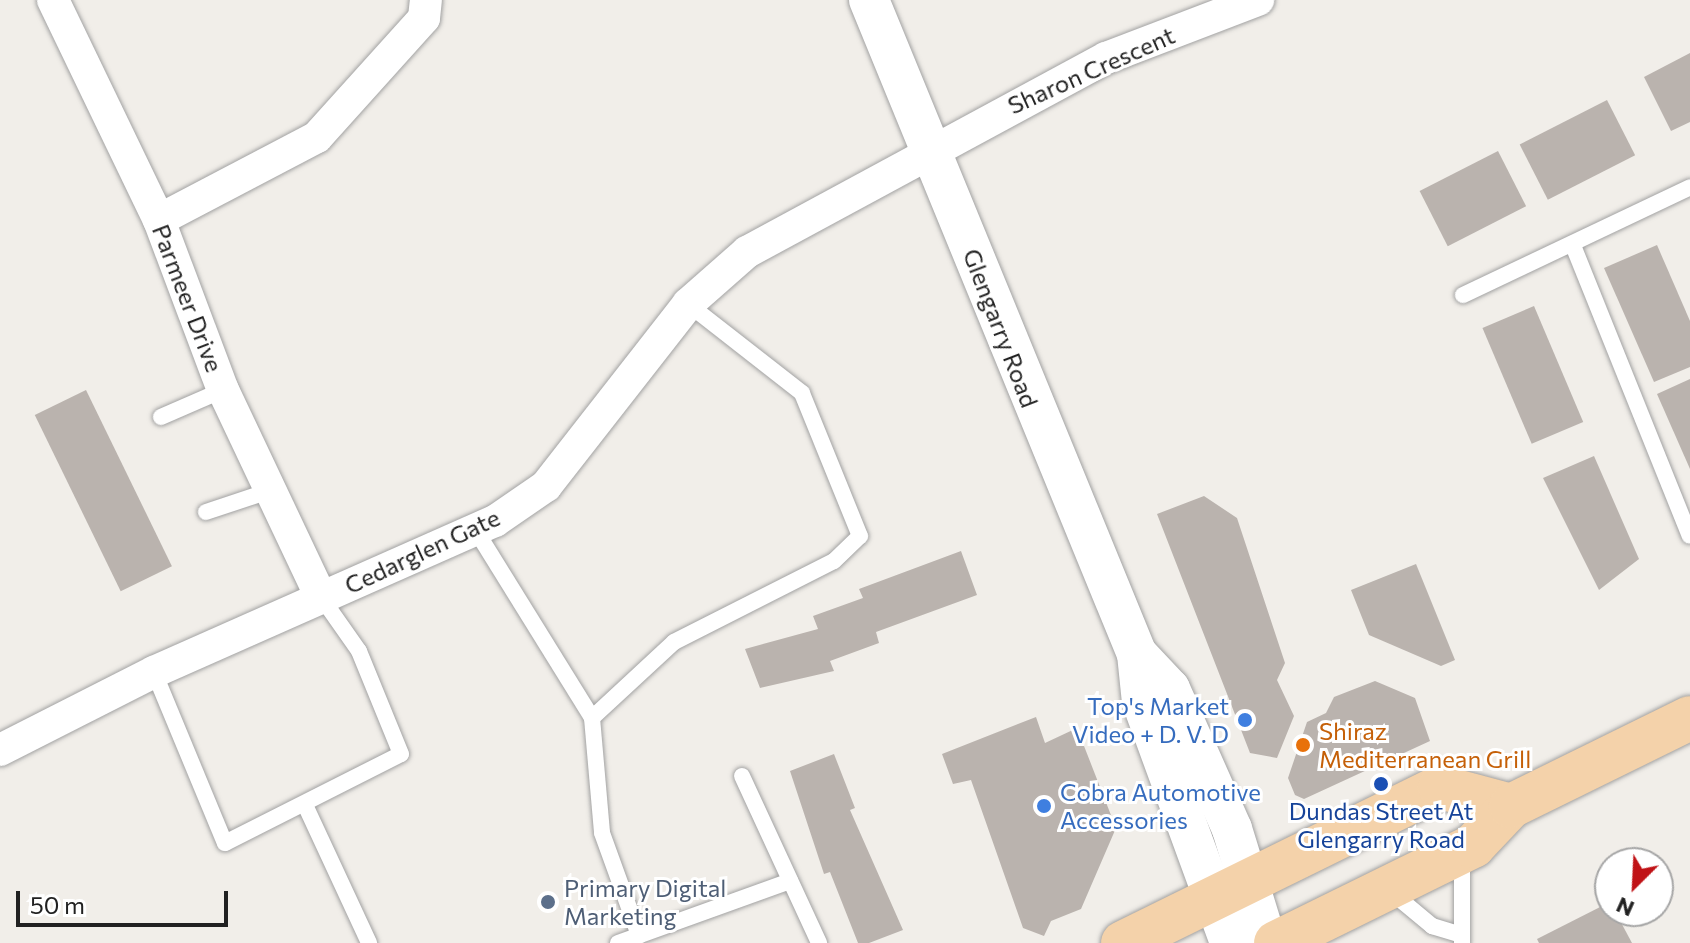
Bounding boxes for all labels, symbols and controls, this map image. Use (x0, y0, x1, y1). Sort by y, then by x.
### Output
street label: Sharon Crescent (1003, 20, 1179, 120)
street label: Parmeer Drive (147, 220, 229, 376)
street label: Glengarry Road (958, 245, 1044, 411)
street label: Cedarglen Gate (340, 503, 504, 599)
place label: Top's Market Video + D. V. D (1072, 692, 1229, 748)
marker: Top's Market Video + D. V. D (1236, 711, 1254, 729)
place label: Shiraz Mediterranean Grill (1319, 717, 1531, 773)
marker: Shiraz Mediterranean Grill (1294, 736, 1312, 754)
marker: Dundas Street At Glengarry Road (1372, 775, 1390, 793)
place label: Cobra Automotive Accessories (1060, 778, 1261, 834)
marker: Cobra Automotive Accessories (1035, 797, 1053, 815)
place label: Dundas Street At Glengarry Road (1289, 797, 1473, 853)
north arrow (1594, 847, 1674, 927)
place label: Primary Digital Marketing (564, 874, 726, 930)
scale bar (20, 875, 232, 925)
text: 50 m (30, 890, 85, 919)
text: N (1612, 892, 1638, 923)
marker: Primary Digital Marketing (539, 893, 557, 911)

